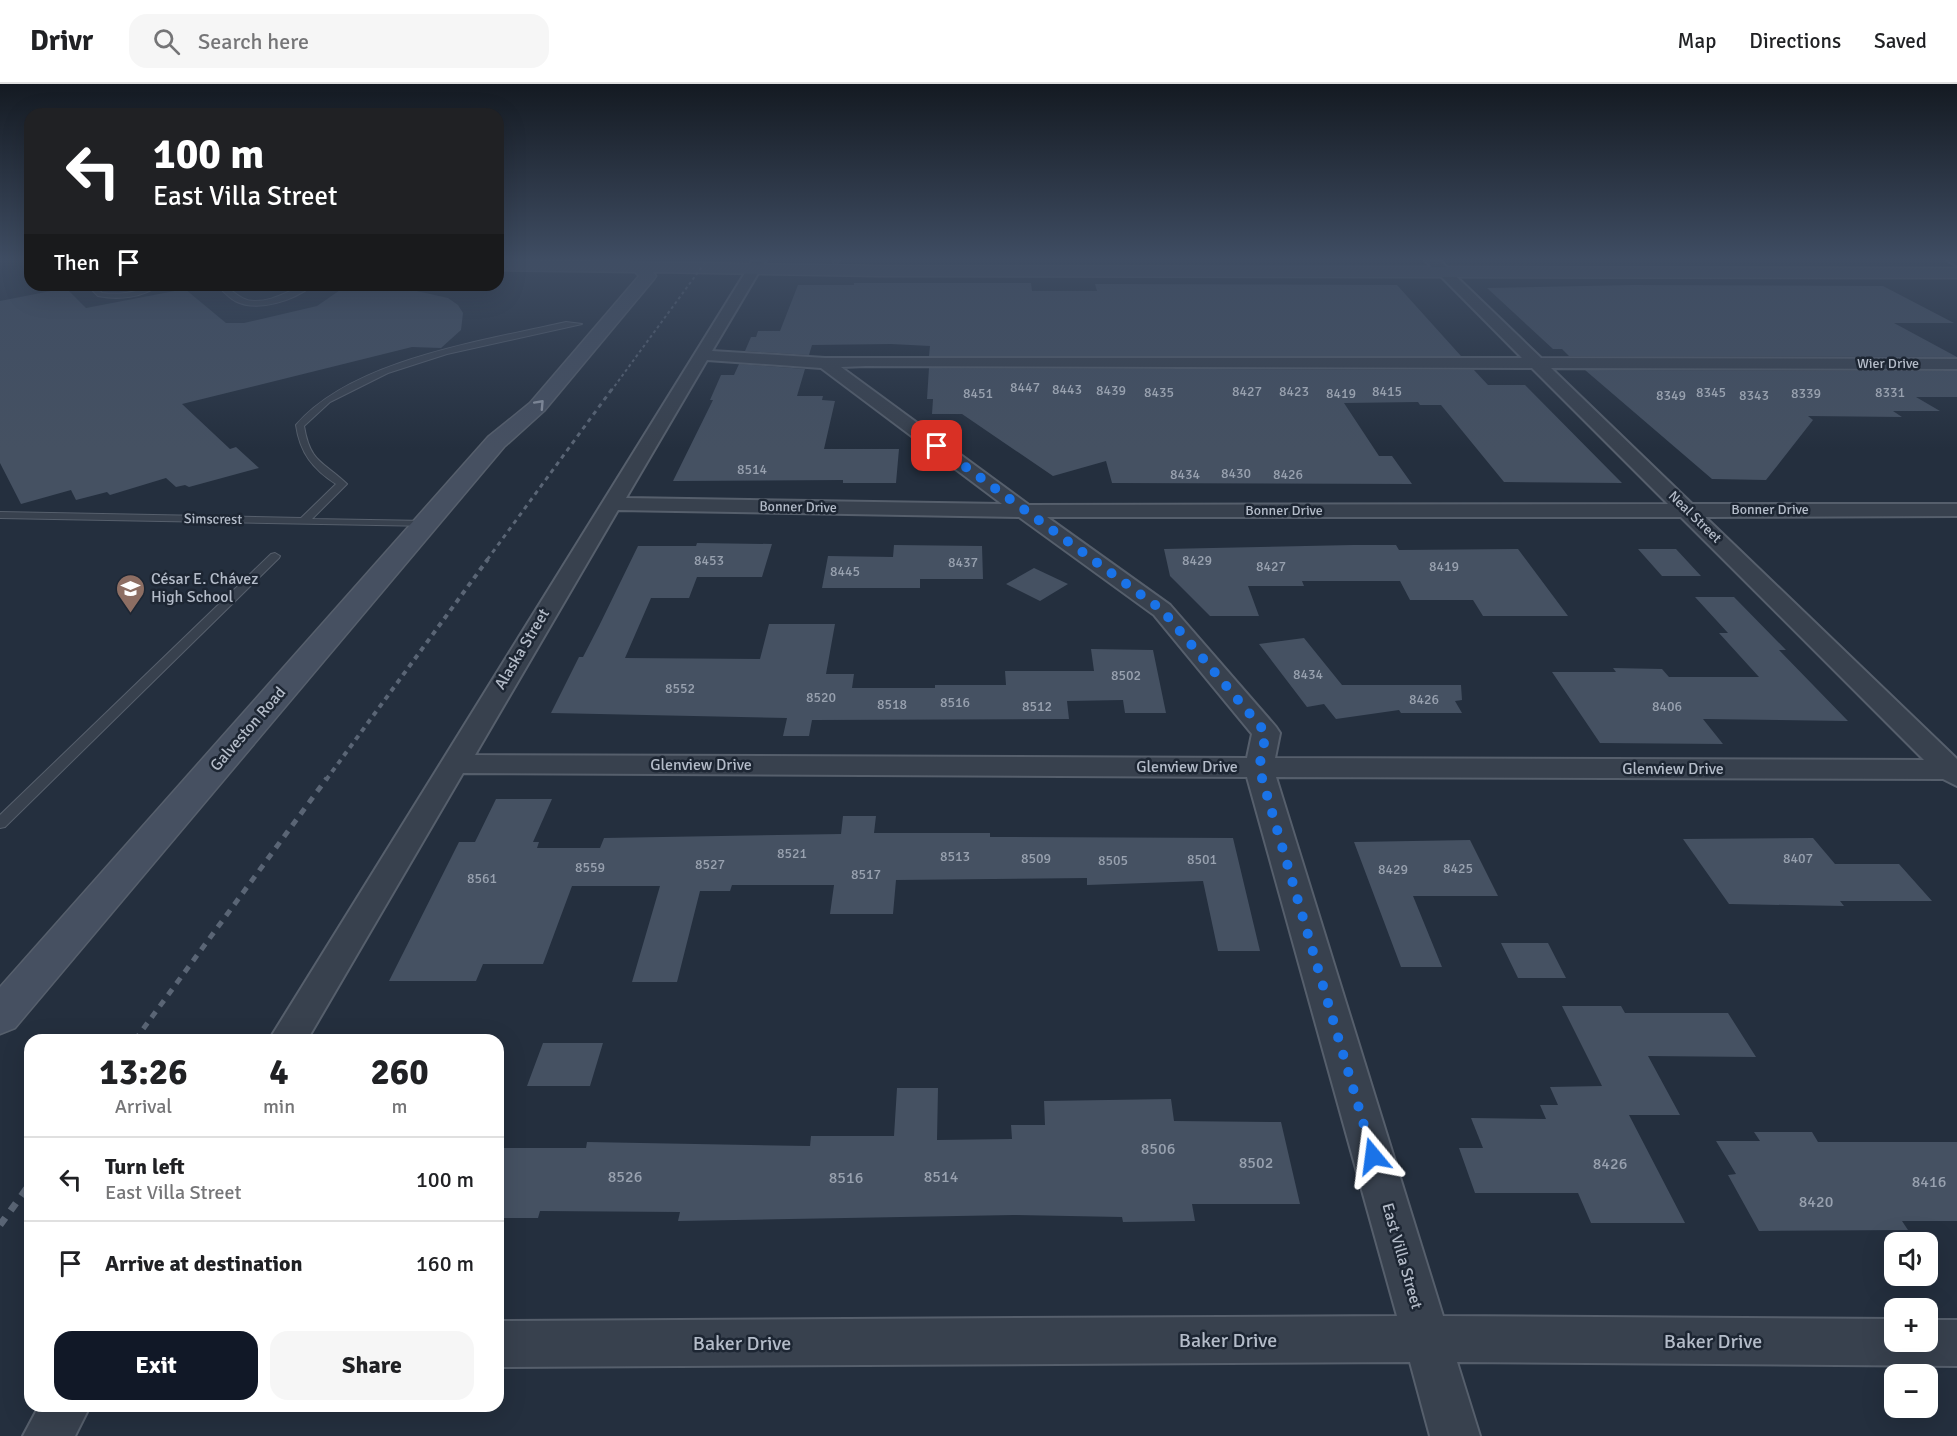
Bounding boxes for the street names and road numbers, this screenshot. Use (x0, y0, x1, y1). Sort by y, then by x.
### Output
street label: Wier Drive (1857, 355, 1919, 372)
street label: Neal Street (1665, 488, 1725, 547)
street label: Bonner Drive (759, 498, 837, 516)
street label: Bonner Drive (1731, 501, 1809, 518)
street label: Bonner Drive (1245, 502, 1323, 519)
street label: Simscrest (184, 510, 242, 528)
street label: Alaska Street (490, 605, 554, 693)
street label: Galveston Road (206, 683, 290, 775)
street label: Glenview Drive (650, 755, 752, 775)
street label: Glenview Drive (1136, 757, 1238, 777)
street label: Glenview Drive (1622, 759, 1724, 779)
street label: East Villa Street (1377, 1201, 1427, 1312)
street label: Baker Drive (1179, 1328, 1277, 1353)
street label: Baker Drive (1664, 1329, 1762, 1354)
street label: Baker Drive (693, 1331, 791, 1356)

